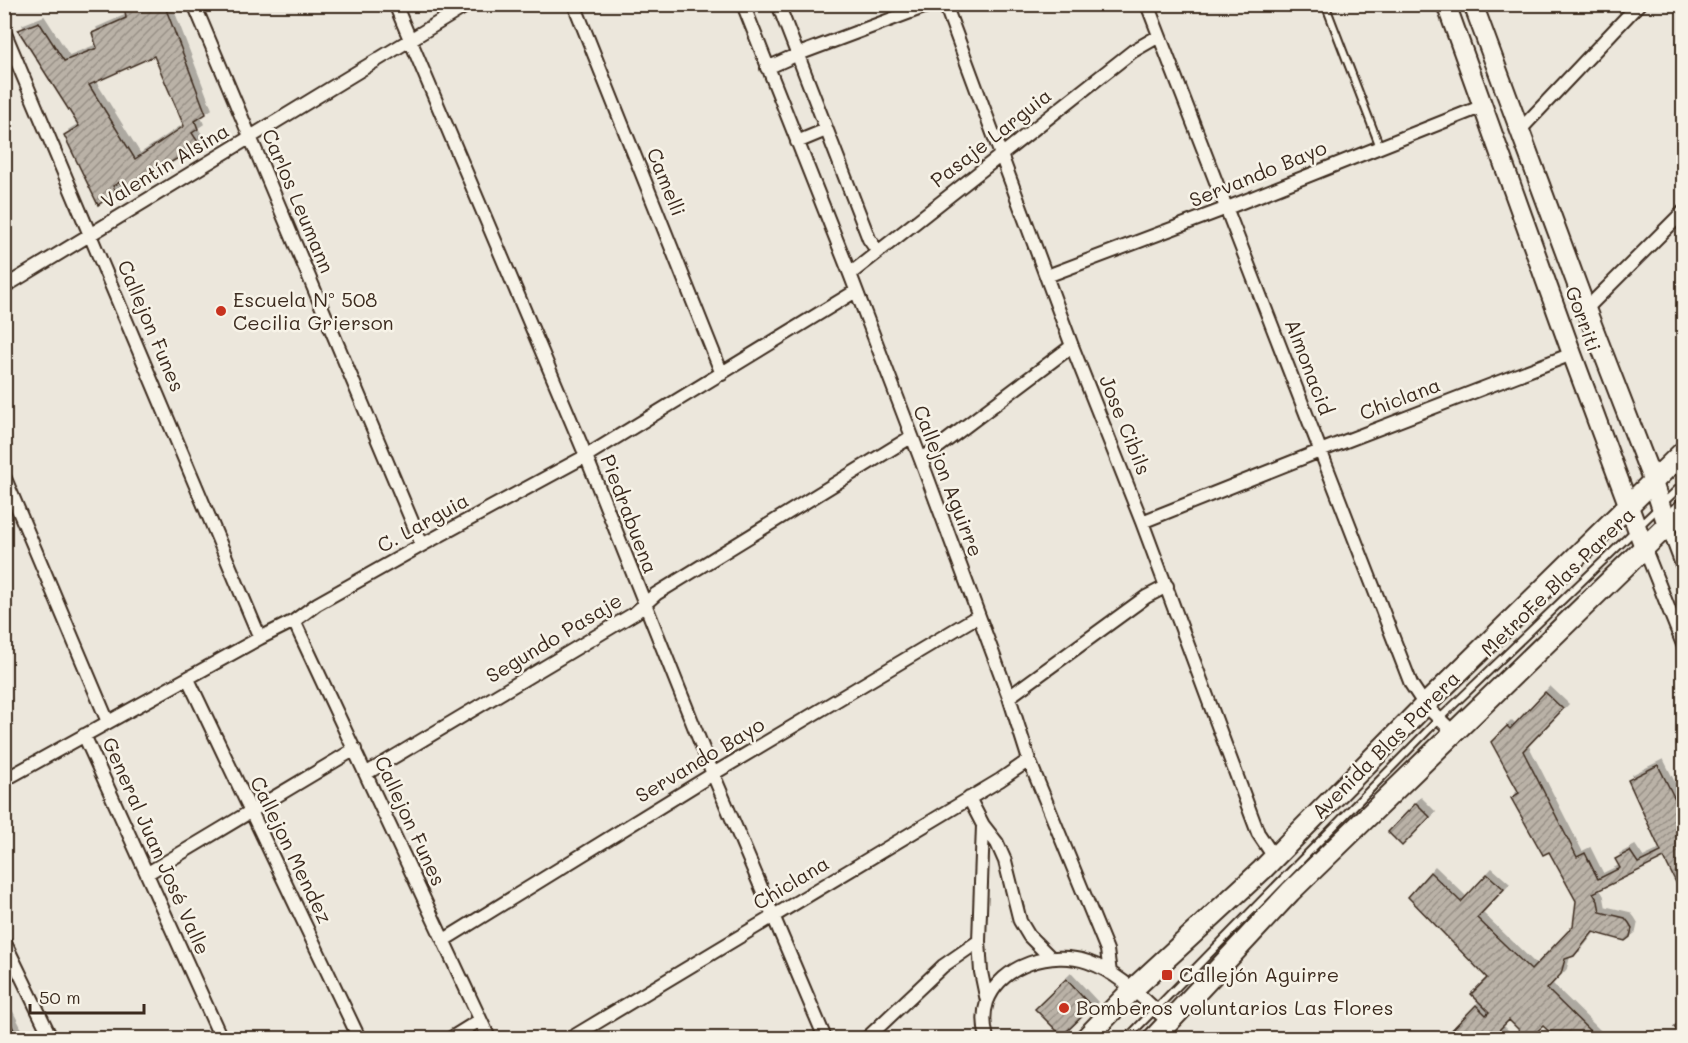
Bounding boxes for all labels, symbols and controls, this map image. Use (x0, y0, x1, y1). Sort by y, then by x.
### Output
street label: Pasaje Larguia (925, 82, 1056, 193)
street label: Valentín Alsina (96, 117, 233, 214)
street label: Carlos Leumann (257, 125, 341, 277)
street label: Servando Bayo (1185, 134, 1330, 212)
street label: Camelli (642, 144, 692, 220)
street label: Callejon Funes (112, 256, 191, 395)
street label: Gorriti (1560, 282, 1608, 355)
place label: Escuela Nº 508 Cecilia Grierson (233, 286, 394, 335)
marker: Escuela Nº 508 Cecilia Grierson (214, 304, 228, 318)
street label: Almonacid (1280, 315, 1340, 418)
street label: Jose Cibils (1094, 371, 1158, 478)
street label: Chiclana (1356, 371, 1444, 425)
street label: Callejon Aguirre (908, 401, 990, 560)
street label: Piedrabuena (595, 450, 665, 577)
street label: C. Larguia (372, 486, 473, 558)
street label: MetroFe Blas Parera (1475, 501, 1640, 662)
street label: Segundo Pasaje (481, 586, 626, 688)
street label: Avenida Blas Parera (1306, 665, 1465, 824)
street label: Servando Bayo (630, 710, 769, 808)
street label: General Juan José Valle (97, 733, 217, 958)
street label: Callejon Funes (369, 751, 452, 890)
street label: Callejon Mendez (245, 772, 339, 928)
street label: Chiclana (748, 849, 833, 915)
place label: Callejón Aguirre (1179, 961, 1339, 987)
marker: Callejón Aguirre (1160, 968, 1174, 982)
scale bar (30, 977, 144, 1015)
text: 50 m (39, 985, 81, 1009)
place label: Bomberos voluntarios Las Flores (1076, 994, 1394, 1020)
marker: Bomberos voluntarios Las Flores (1057, 1001, 1071, 1015)

